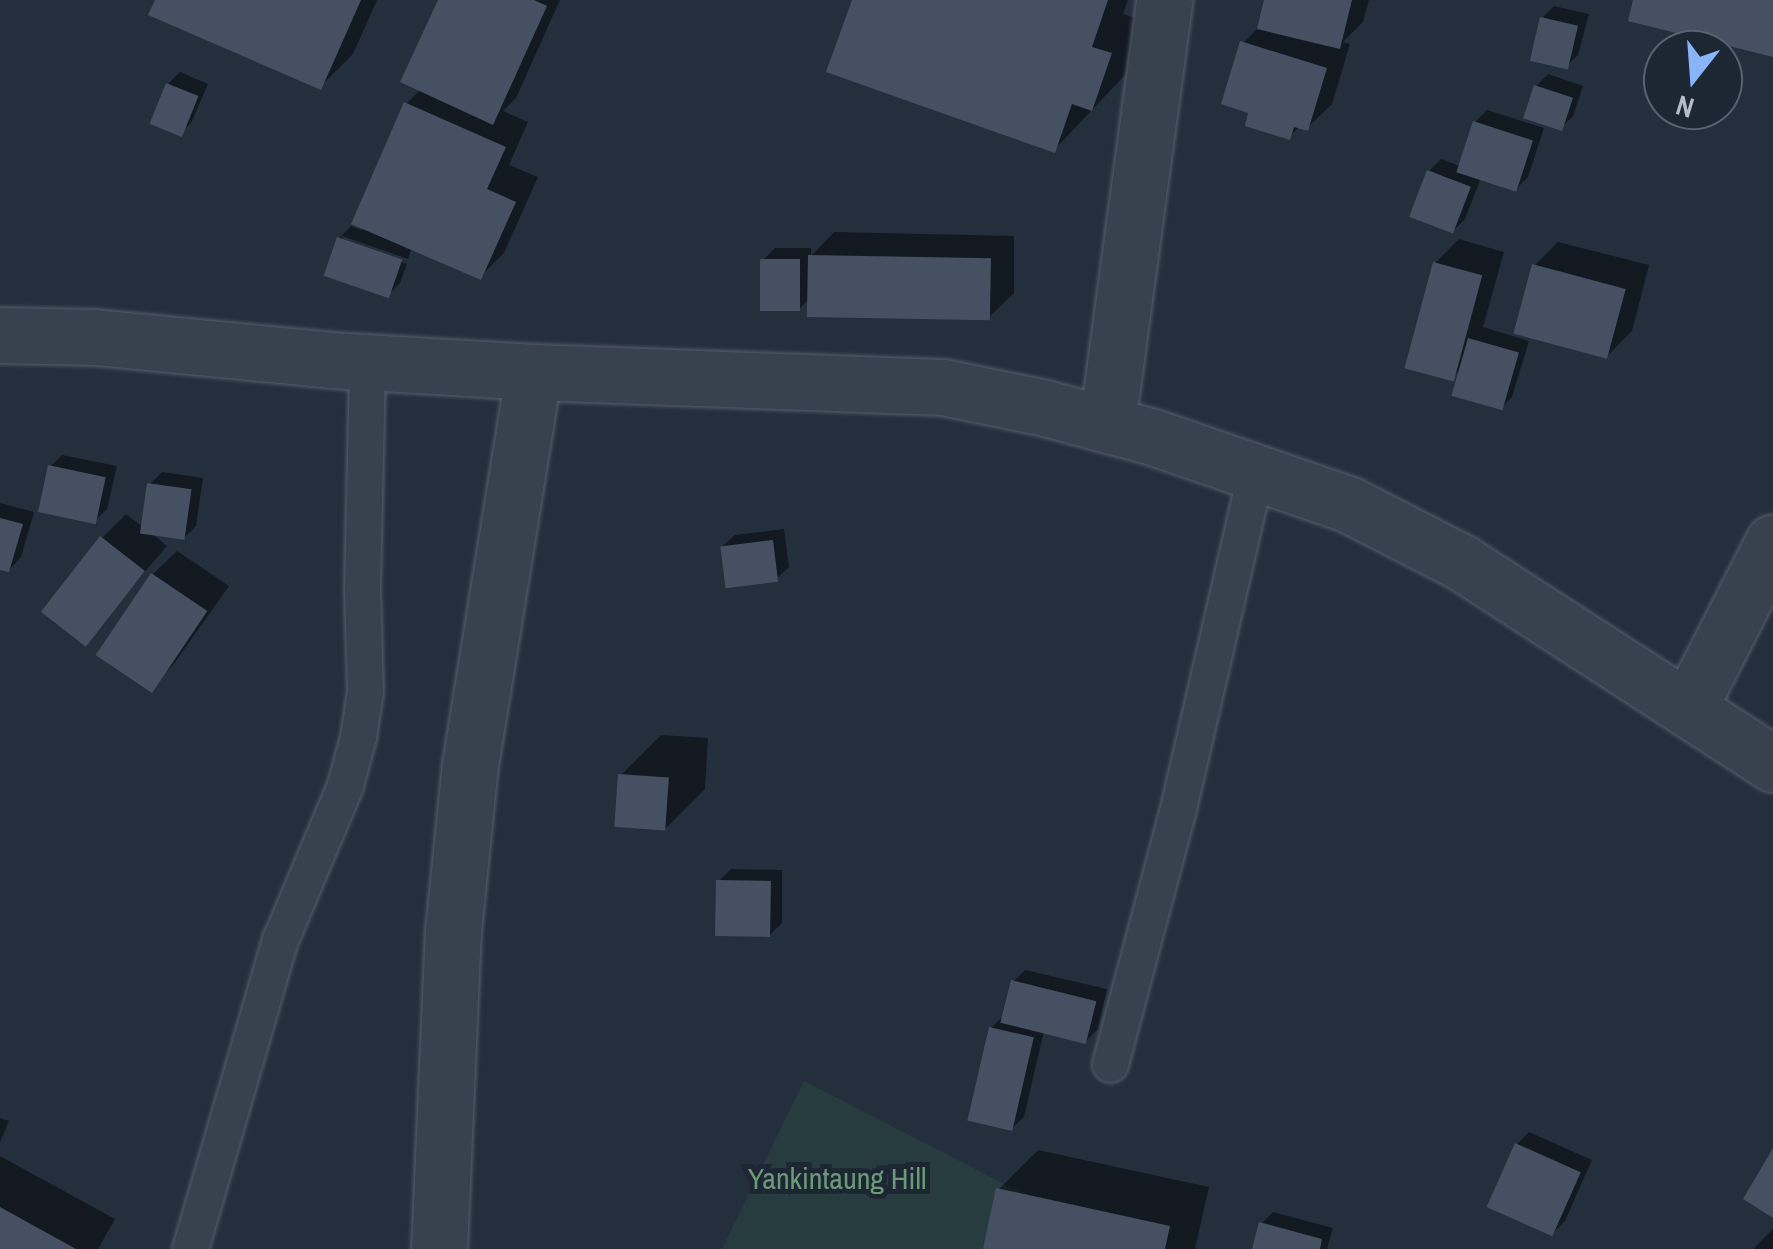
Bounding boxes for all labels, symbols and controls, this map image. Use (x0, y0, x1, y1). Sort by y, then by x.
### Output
north arrow (1643, 30, 1743, 130)
text: N (1671, 86, 1698, 127)
park label: Yankintaung Hill (748, 1160, 926, 1196)

